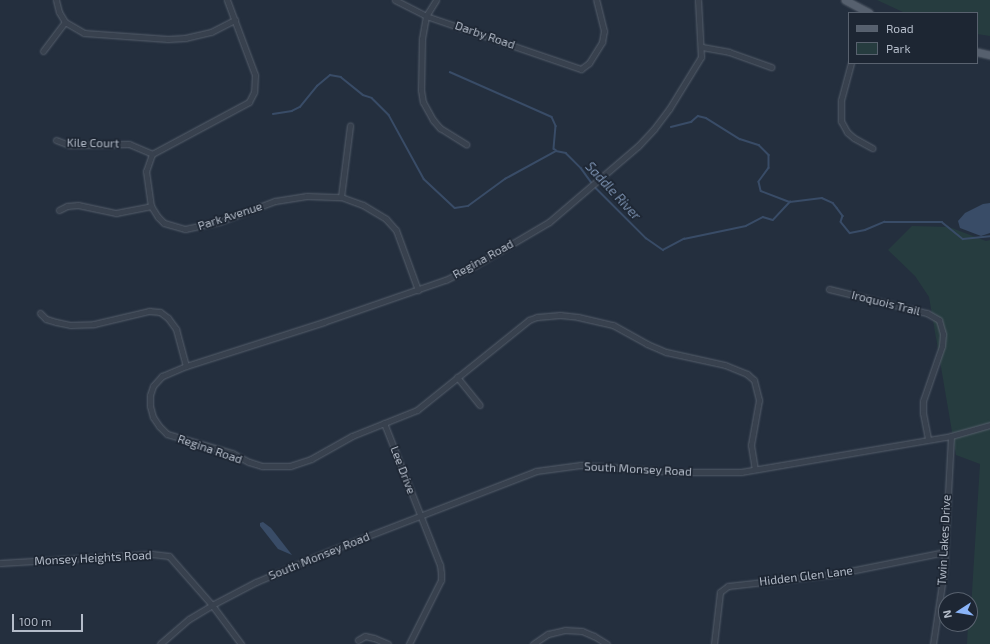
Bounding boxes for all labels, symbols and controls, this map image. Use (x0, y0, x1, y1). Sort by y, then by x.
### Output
legend (848, 12, 978, 64)
street label: Darby Road (453, 18, 517, 52)
text: Road (886, 21, 914, 35)
text: Park (886, 41, 911, 55)
street label: Kile Court (67, 135, 119, 151)
water label: Saddle River (582, 159, 644, 223)
street label: Park Avenue (196, 199, 264, 233)
street label: Regina Road (450, 236, 516, 282)
street label: Iroquois Trail (850, 287, 922, 319)
street label: Regina Road (176, 431, 244, 467)
street label: Lee Drive (387, 444, 419, 496)
street label: South Monsey Road (584, 459, 692, 479)
street label: Twin Lakes Drive (934, 494, 954, 586)
street label: South Monsey Road (266, 529, 372, 583)
street label: Monsey Heights Road (34, 548, 152, 568)
street label: Hidden Glen Lane (758, 563, 854, 589)
north arrow (938, 592, 978, 632)
scale bar (14, 606, 85, 632)
text: N (940, 609, 954, 620)
text: 100 m (19, 614, 51, 628)

